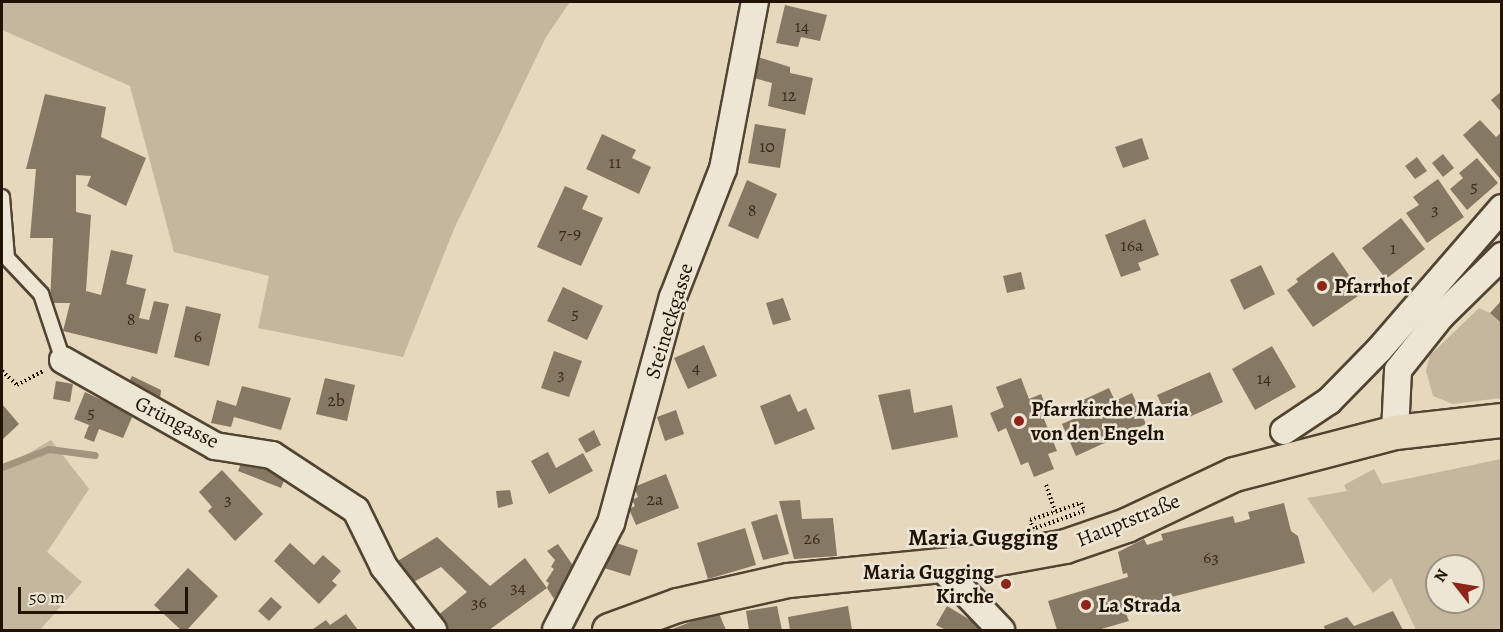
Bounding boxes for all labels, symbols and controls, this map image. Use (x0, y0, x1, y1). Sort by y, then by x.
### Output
house number: 14 (795, 15, 809, 37)
house number: 12 (782, 84, 796, 106)
house number: 10 (759, 135, 775, 157)
house number: 11 (609, 151, 621, 173)
house number: 5 (1470, 175, 1478, 197)
house number: 3 (1431, 198, 1439, 220)
house number: 8 (748, 199, 756, 221)
house number: 7-9 (559, 222, 581, 244)
house number: 16a (1121, 234, 1143, 256)
house number: 1 (1390, 237, 1396, 259)
street label: Steineckgasse (639, 260, 699, 382)
place label: Pfarrhof (1334, 273, 1410, 299)
marker: Pfarrhof (1315, 279, 1329, 293)
house number: 5 (571, 302, 579, 324)
house number: 8 (127, 308, 135, 330)
house number: 6 (194, 325, 202, 347)
house number: 4 (692, 356, 700, 378)
house number: 3 (557, 363, 565, 385)
house number: 14 (1257, 367, 1271, 389)
house number: 2b (327, 389, 345, 411)
street label: Grüngasse (131, 390, 223, 454)
place label: Pfarrkirche Maria von den Engeln (1031, 396, 1189, 446)
house number: 5 (87, 401, 95, 423)
marker: Pfarrkirche Maria von den Engeln (1012, 414, 1026, 428)
house number: 3 (224, 488, 232, 510)
house number: 2a (647, 488, 663, 510)
street label: Hauptstraße (1073, 488, 1183, 552)
district label: Maria Gugging (908, 524, 1058, 552)
house number: 26 (804, 527, 820, 549)
house number: 63 (1203, 546, 1219, 568)
north arrow (1425, 554, 1485, 614)
place label: Maria Gugging Kirche (863, 559, 994, 609)
text: N (1429, 565, 1454, 586)
scale bar (21, 575, 190, 613)
house number: 34 (510, 576, 526, 598)
marker: Maria Gugging Kirche (999, 577, 1013, 591)
text: 50 m (29, 585, 65, 609)
house number: 36 (471, 591, 487, 613)
place label: La Strada (1098, 592, 1181, 618)
marker: La Strada (1079, 598, 1093, 612)

